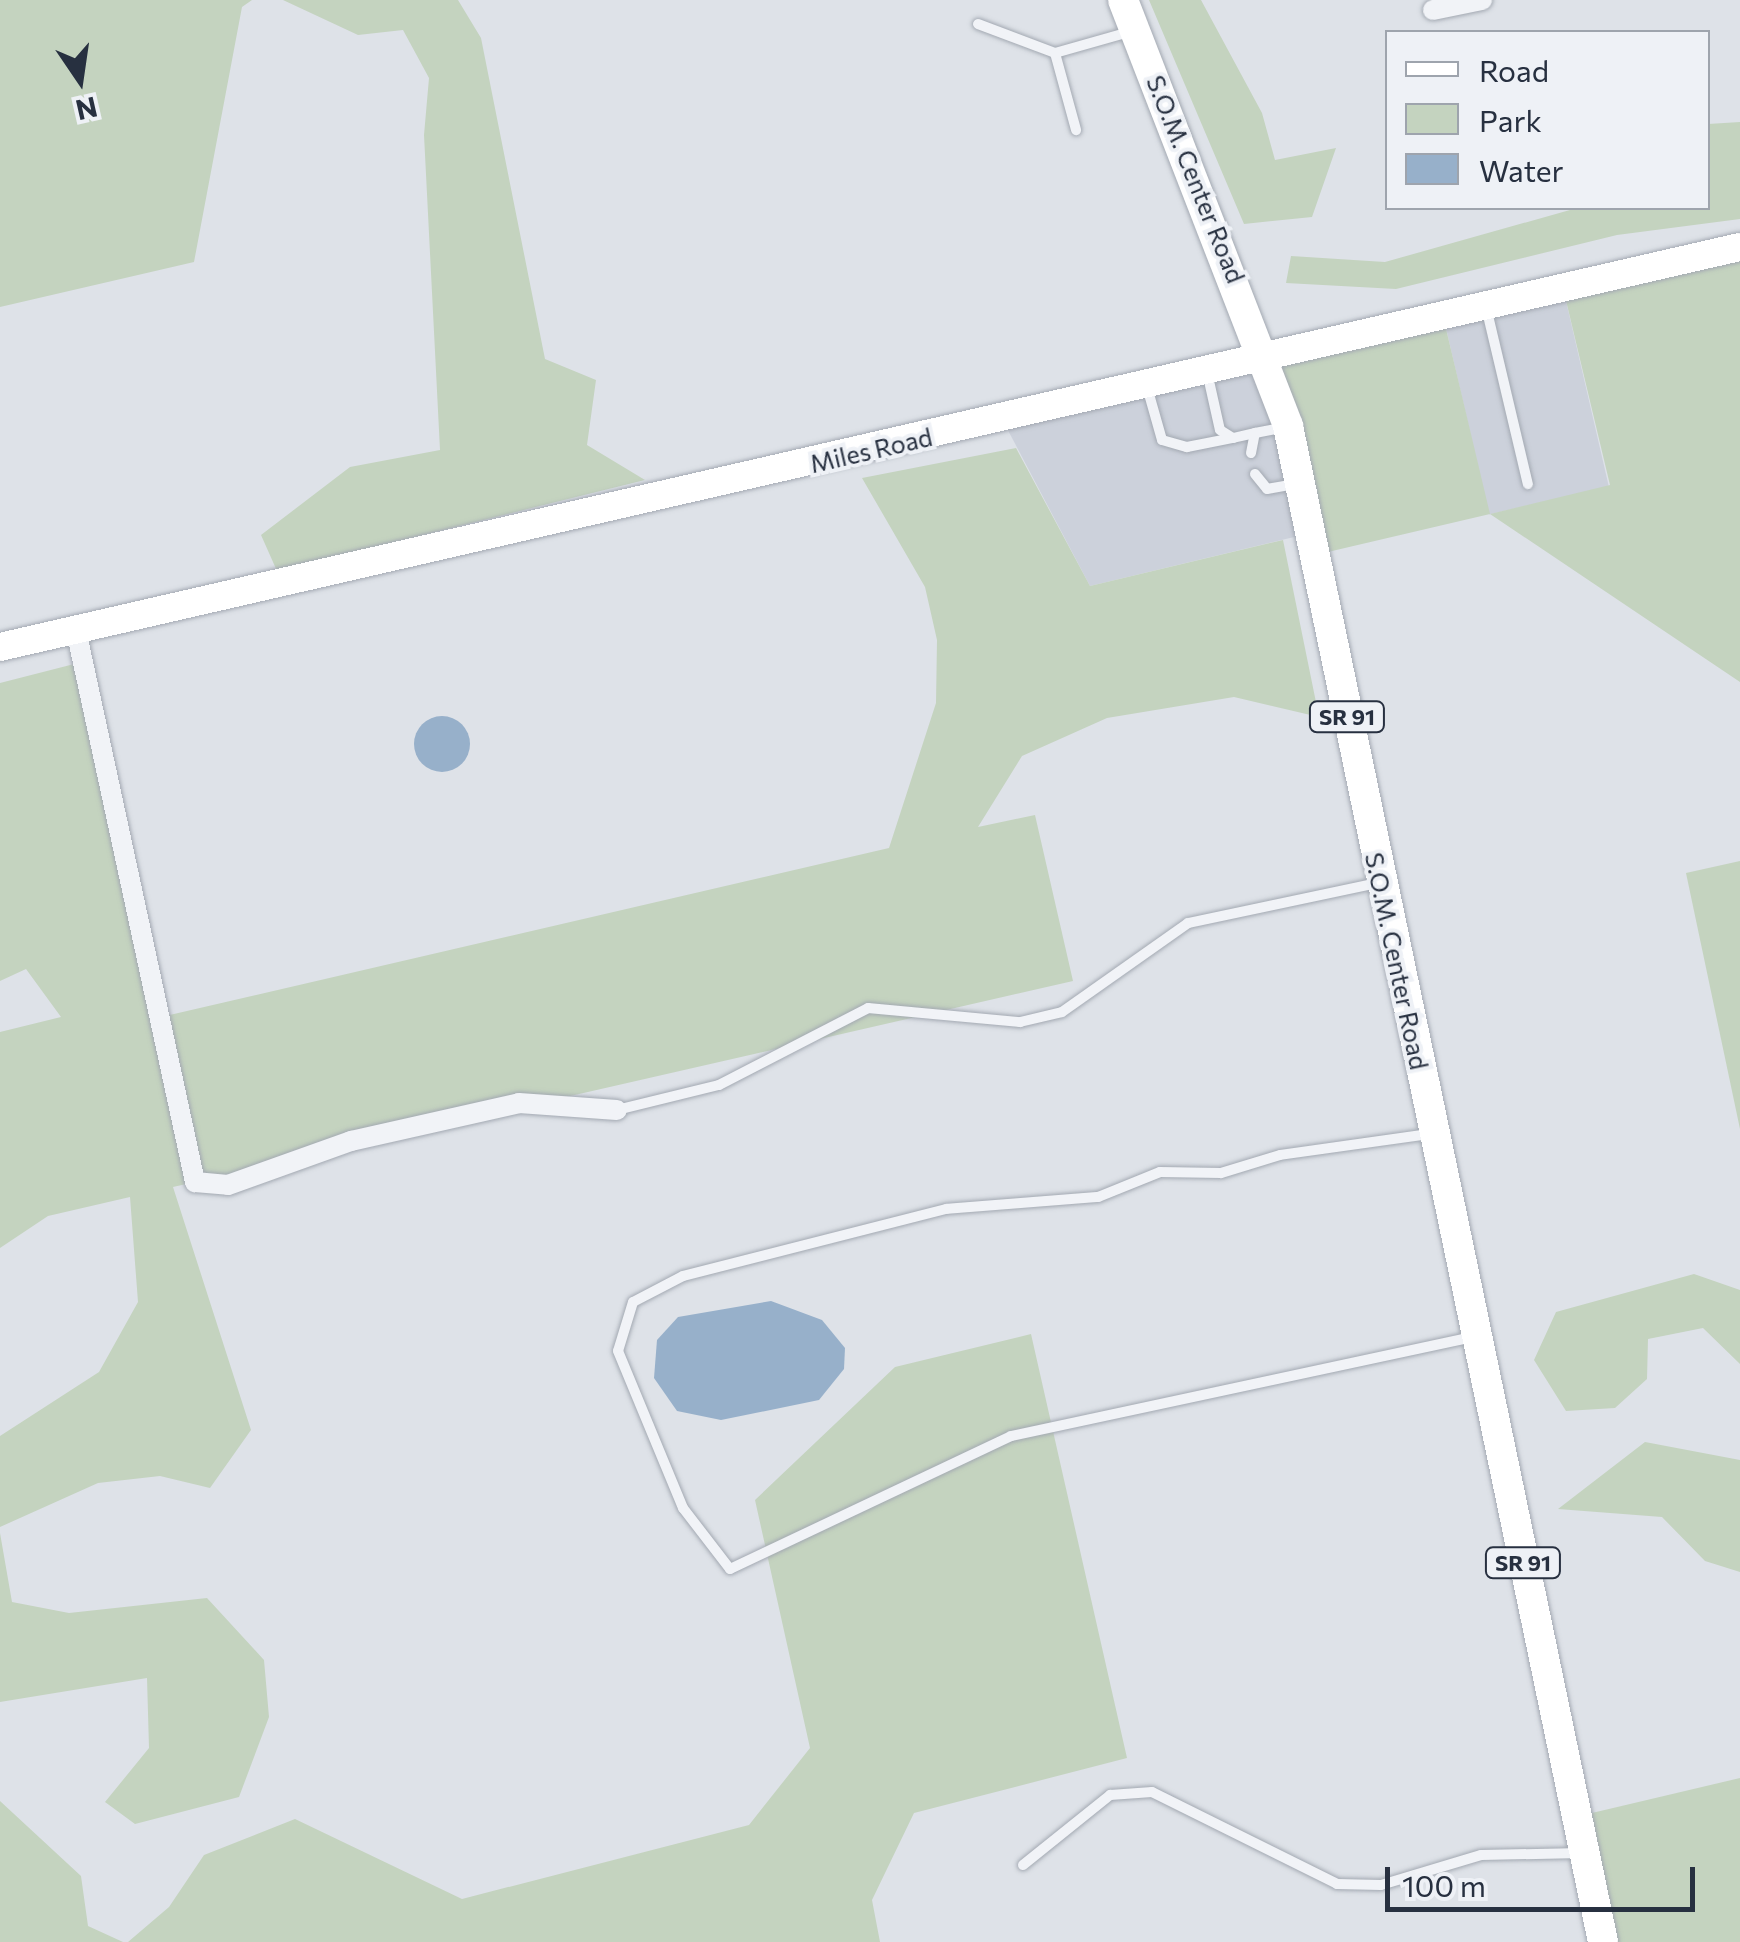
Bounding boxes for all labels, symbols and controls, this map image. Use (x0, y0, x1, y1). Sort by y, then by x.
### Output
north arrow (30, 30, 130, 130)
legend (1385, 30, 1710, 210)
text: Road (1479, 51, 1549, 88)
street label: S.O.M. Center Road (1141, 71, 1251, 287)
text: N (73, 90, 101, 128)
text: Park (1479, 101, 1542, 138)
text: Water (1479, 151, 1564, 188)
street label: Miles Road (807, 421, 935, 479)
road number: SR 91 (1307, 700, 1387, 734)
street label: S.O.M. Center Road (1359, 850, 1435, 1072)
road number: SR 91 (1483, 1546, 1563, 1580)
scale bar (1390, 1847, 1700, 1909)
text: 100 m (1402, 1866, 1486, 1903)

